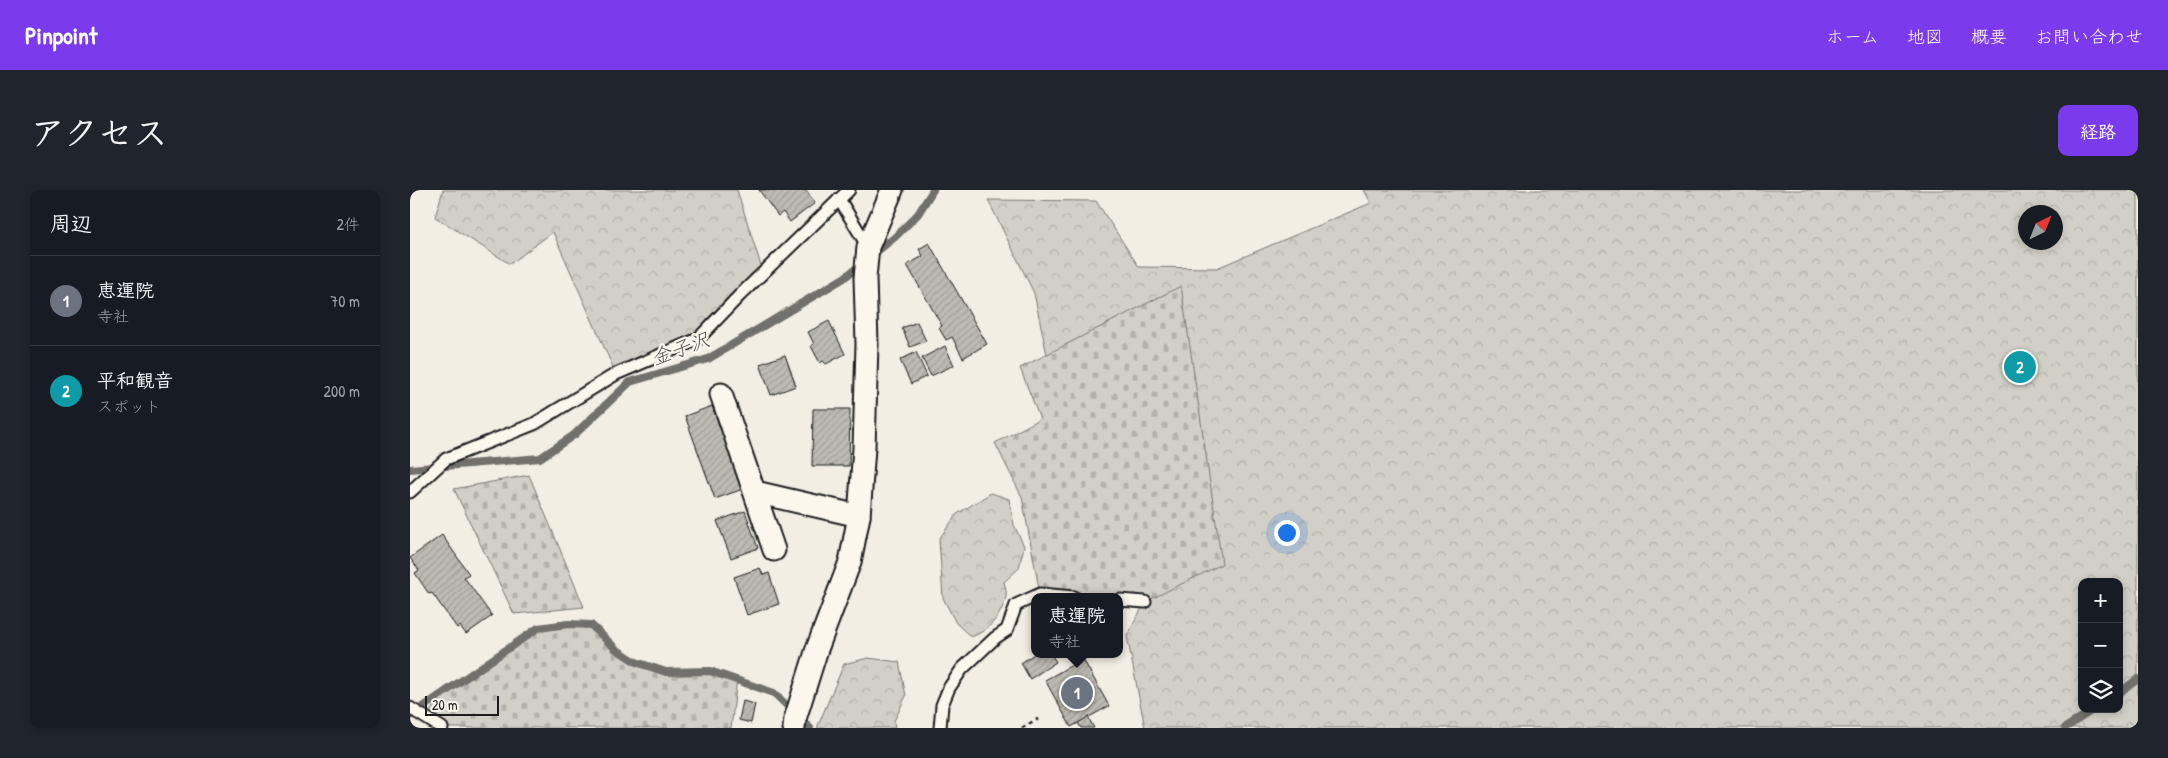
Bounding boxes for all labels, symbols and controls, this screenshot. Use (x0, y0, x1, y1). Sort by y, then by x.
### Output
text: Pinpoint (25, 19, 97, 51)
text: ホーム (1826, 24, 1879, 49)
text: 地図 (1907, 24, 1943, 49)
text: 概要 (1971, 24, 2007, 49)
text: お問い合わせ (2035, 24, 2143, 49)
button: 経路 (2058, 105, 2138, 156)
text: アクセス (30, 109, 168, 156)
north arrow (2018, 205, 2063, 250)
text: 周辺 (50, 209, 92, 238)
text: 2件 (337, 213, 360, 235)
text: 恵運院 (97, 277, 154, 303)
text: 1 (63, 290, 69, 312)
text: 70 m (330, 290, 360, 312)
text: 寺社 (97, 305, 129, 327)
water label: 金子沢 (647, 325, 714, 371)
pin: 2 (2004, 348, 2036, 386)
text: 平和観音 (97, 367, 173, 393)
text: 2 (62, 380, 70, 402)
text: 200 m (324, 380, 360, 402)
text: スポット (97, 395, 161, 417)
your location (1274, 520, 1300, 546)
map controls (2078, 578, 2123, 713)
button: + (2078, 578, 2123, 623)
popup (1031, 593, 1123, 658)
text: 恵運院 (1048, 602, 1106, 628)
button: − (2078, 623, 2123, 668)
text: 寺社 (1048, 630, 1081, 652)
button: layers (2078, 668, 2123, 713)
pin: 1 (1061, 674, 1093, 712)
scale bar (425, 693, 499, 716)
text: 20 m (432, 695, 458, 714)

